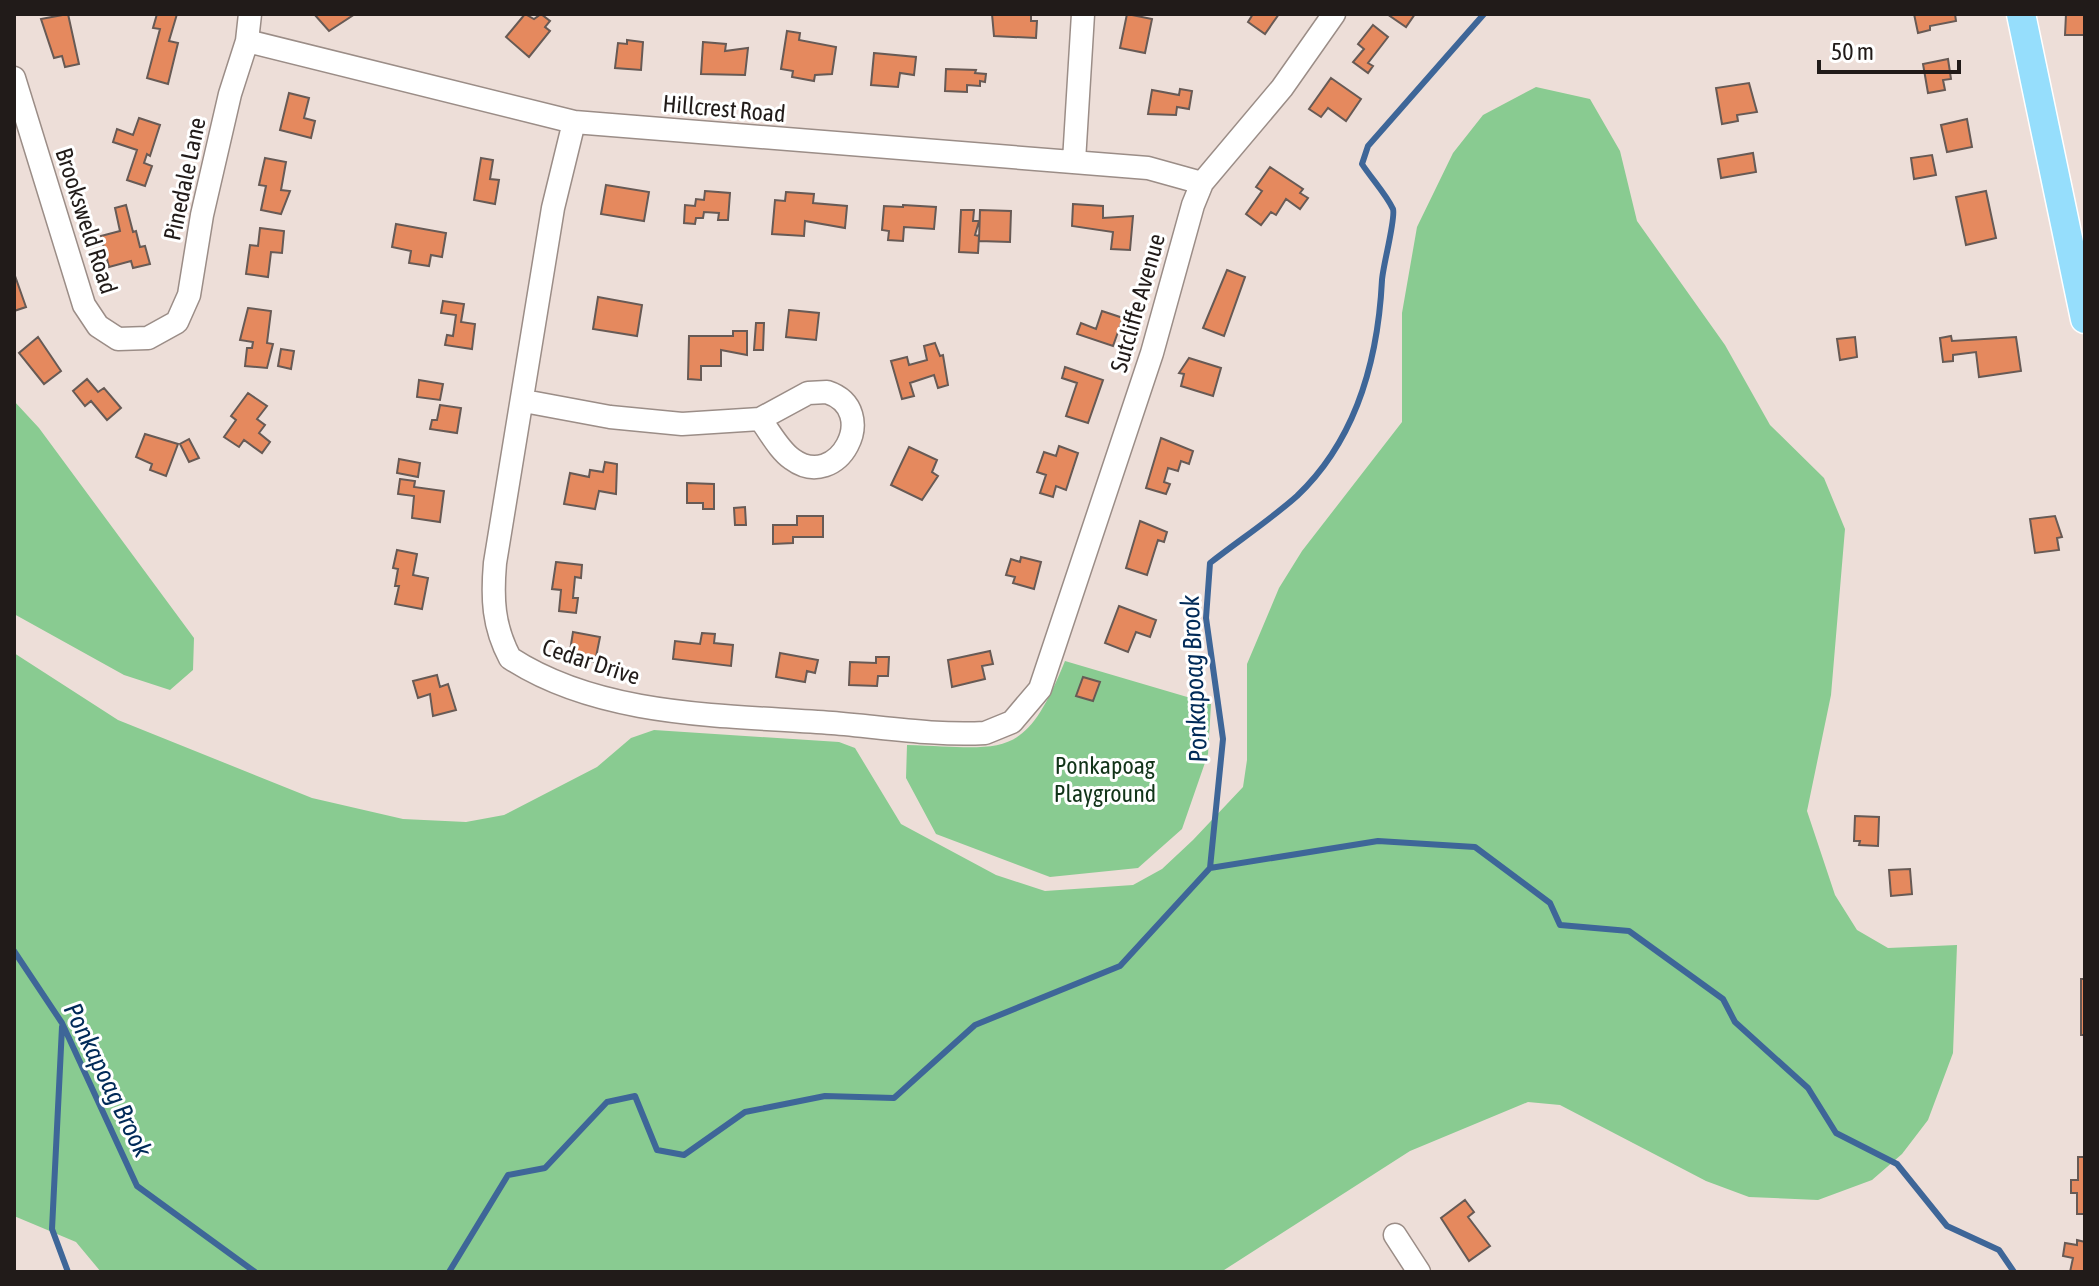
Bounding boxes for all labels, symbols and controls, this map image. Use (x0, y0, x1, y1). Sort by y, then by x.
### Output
scale bar (1819, 24, 1959, 74)
text: 50 m (1831, 38, 1874, 65)
street label: Hillcrest Road (661, 90, 787, 127)
street label: Pinedale Lane (158, 115, 211, 243)
street label: Brooksweld Road (50, 145, 123, 297)
street label: Sutcliffe Avenue (1105, 231, 1170, 375)
water label: Ponkapoag Brook (1175, 594, 1213, 764)
street label: Cedar Drive (539, 633, 643, 690)
park label: Ponkapoag Playground (1054, 752, 1156, 807)
water label: Ponkapoag Brook (58, 998, 159, 1163)

